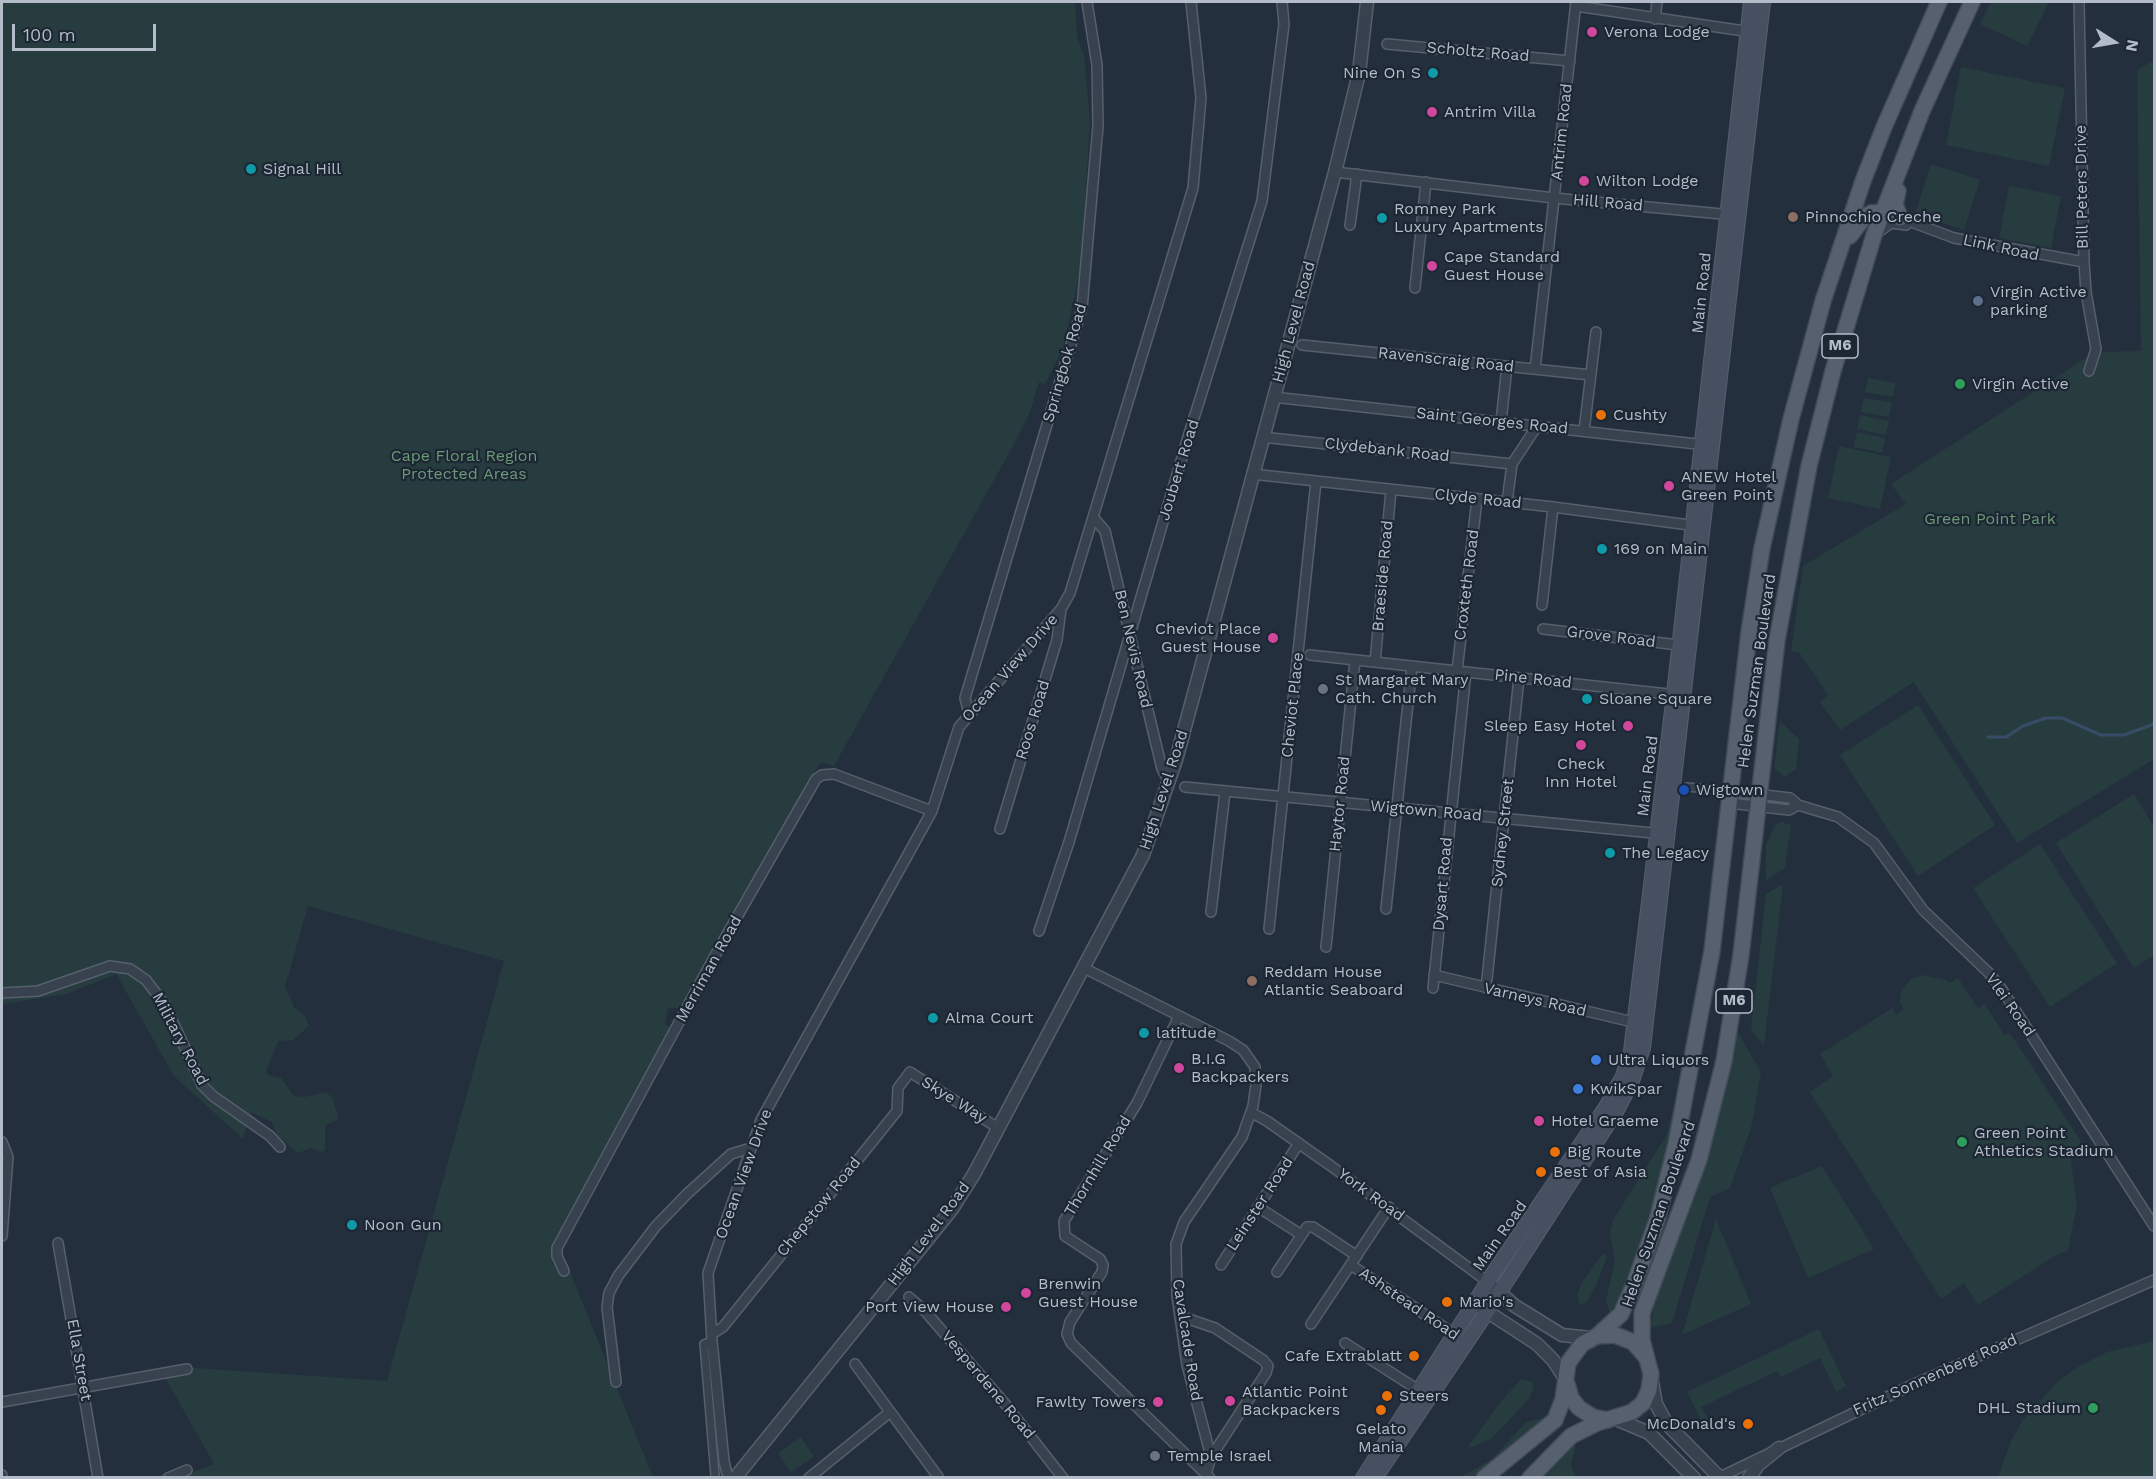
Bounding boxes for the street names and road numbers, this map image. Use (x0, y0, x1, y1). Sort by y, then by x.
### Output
street label: Scholtz Road (1426, 38, 1530, 66)
street label: Antrim Road (1547, 82, 1577, 182)
street label: Bill Peters Drive (2071, 125, 2093, 249)
street label: Hill Road (1572, 190, 1644, 216)
street label: Link Road (1961, 231, 2041, 265)
street label: Main Road (1688, 252, 1716, 334)
street label: High Level Road (1269, 259, 1319, 385)
street label: Springbok Road (1039, 301, 1091, 425)
road number: M6 (1822, 334, 1858, 358)
street label: Ravenscraig Road (1377, 343, 1515, 377)
street label: Saint Georges Road (1415, 403, 1569, 439)
street label: Joubert Road (1154, 417, 1204, 523)
street label: Clydebank Road (1324, 434, 1450, 466)
street label: Clyde Road (1433, 485, 1523, 513)
street label: Braeside Road (1369, 520, 1397, 632)
street label: Croxteth Road (1451, 528, 1483, 642)
street label: Helen Suzman Boulevard (1734, 573, 1780, 769)
street label: Ben Nevis Road (1110, 588, 1156, 710)
street label: Ocean View Drive (958, 610, 1062, 726)
street label: Grove Road (1565, 622, 1657, 652)
street label: Cheviot Place (1278, 651, 1308, 759)
street label: Pine Road (1493, 665, 1573, 693)
street label: Roos Road (1012, 678, 1054, 762)
street label: High Level Road (1136, 728, 1192, 852)
street label: Main Road (1634, 734, 1662, 818)
street label: Haytor Road (1325, 755, 1355, 853)
street label: Sydney Street (1488, 778, 1518, 888)
street label: Wigtown Road (1369, 797, 1483, 825)
street label: Dysart Road (1429, 836, 1457, 932)
street label: Merriman Road (672, 912, 746, 1026)
street label: Vlei Road (1981, 969, 2039, 1041)
street label: Varneys Road (1482, 979, 1588, 1021)
street label: Military Road (148, 989, 212, 1089)
road number: M6 (1716, 989, 1752, 1013)
street label: Skye Way (918, 1072, 990, 1128)
street label: Ocean View Drive (712, 1106, 776, 1242)
street label: Thornhill Road (1060, 1112, 1136, 1220)
street label: Helen Suzman Boulevard (1618, 1118, 1700, 1310)
street label: Chepstow Road (773, 1153, 865, 1261)
street label: Leinster Road (1223, 1153, 1297, 1255)
street label: York Road (1334, 1164, 1408, 1226)
street label: High Level Road (884, 1178, 974, 1290)
street label: Main Road (1469, 1197, 1531, 1275)
street label: Ashstead Road (1355, 1263, 1463, 1345)
street label: Cavalcade Road (1168, 1277, 1206, 1403)
street label: Ella Street (62, 1318, 96, 1402)
street label: Vesperdene Road (937, 1327, 1039, 1443)
street label: Fritz Sonnenberg Road (1850, 1330, 2020, 1420)

